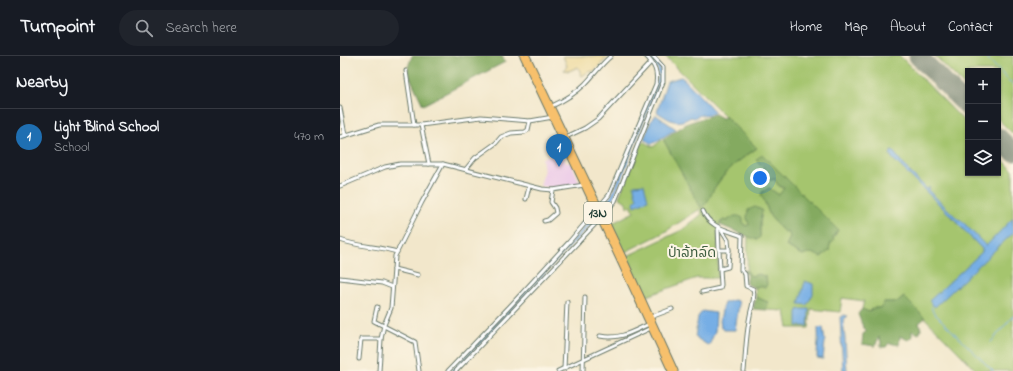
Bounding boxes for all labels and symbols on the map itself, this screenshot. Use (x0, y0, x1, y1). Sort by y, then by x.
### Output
pin: 1 (546, 134, 572, 167)
your location (750, 168, 770, 188)
road number: 13N (584, 202, 612, 224)
park label: ປ່າລ້ກລົດ (668, 243, 716, 264)

